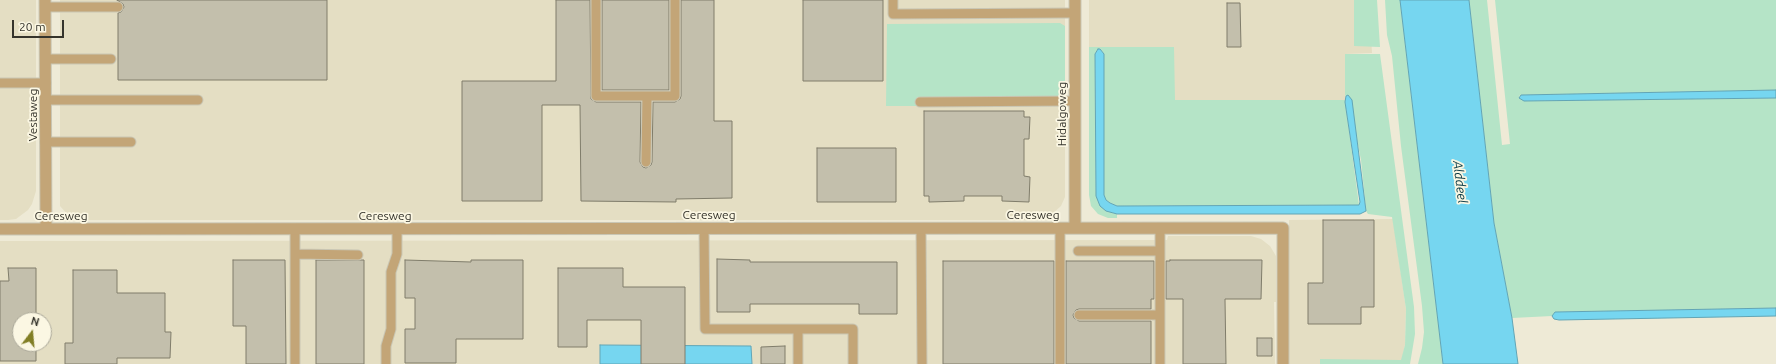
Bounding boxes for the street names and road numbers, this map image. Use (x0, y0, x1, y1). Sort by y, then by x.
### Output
street label: Hidalgoweg (1055, 82, 1069, 146)
street label: Vestaweg (26, 89, 40, 141)
street label: Ceresweg (682, 208, 736, 222)
street label: Ceresweg (1006, 208, 1060, 222)
street label: Ceresweg (34, 209, 88, 223)
street label: Ceresweg (358, 209, 412, 223)

